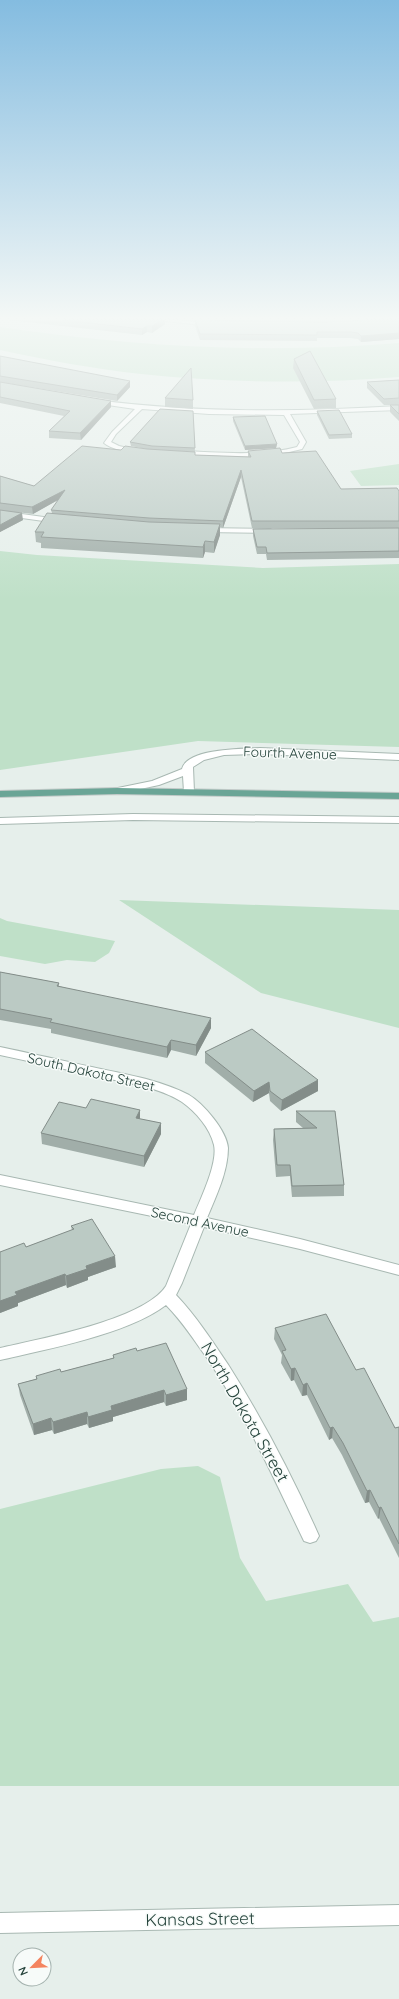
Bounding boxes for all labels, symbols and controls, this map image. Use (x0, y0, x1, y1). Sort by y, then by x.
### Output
street label: Fourth Avenue (243, 742, 337, 764)
street label: South Dakota Street (25, 1049, 157, 1095)
street label: Second Avenue (149, 1203, 251, 1241)
street label: North Dakota Street (197, 1338, 294, 1486)
street label: Kansas Street (145, 1907, 255, 1930)
north arrow (12, 1947, 52, 1987)
text: N (15, 1965, 31, 1978)

